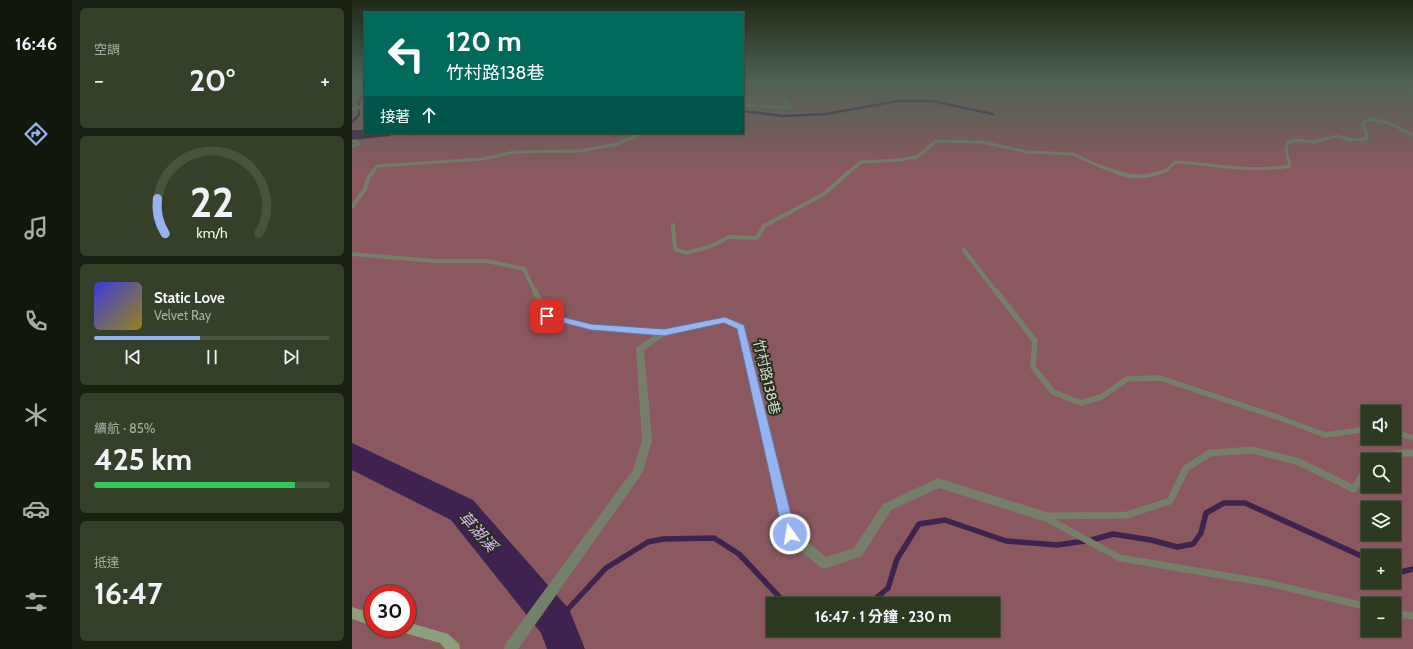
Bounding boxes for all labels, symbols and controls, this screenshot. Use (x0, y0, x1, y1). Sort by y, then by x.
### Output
text: 120 m (446, 24, 522, 58)
icon: left (380, 28, 432, 80)
text: 16:46 (15, 33, 57, 55)
text: 空調 (94, 41, 120, 57)
text: 20° (189, 62, 235, 99)
text: 竹村路138巷 (446, 62, 545, 84)
text: − (94, 67, 104, 94)
text: + (320, 67, 330, 94)
icon: ahead (418, 104, 440, 126)
text: 接著 (380, 108, 410, 126)
icon: directions (22, 120, 50, 148)
text: 22 (190, 177, 234, 227)
icon: music (22, 214, 50, 242)
text: km/h (196, 224, 228, 242)
text: Static Love (154, 289, 225, 307)
pin (530, 299, 564, 333)
icon: arrive (536, 305, 558, 327)
icon: phone (22, 307, 50, 335)
text: Velvet Ray (154, 307, 211, 323)
street label: 竹村路138巷 (750, 338, 784, 416)
icon: previous (122, 346, 144, 368)
icon: pause (201, 346, 223, 368)
icon: next (280, 346, 302, 368)
icon: climate (22, 401, 50, 429)
map controls (1361, 405, 1401, 637)
button: sound (1361, 405, 1401, 445)
text: 續航 · 85% (94, 420, 156, 436)
text: 425 km (94, 441, 192, 478)
button: search (1361, 453, 1401, 493)
icon: car (22, 495, 50, 523)
button: layers (1361, 501, 1401, 541)
water label: 草湖溪 (455, 507, 502, 557)
position arrow (769, 513, 811, 555)
button: + (1361, 549, 1401, 589)
text: 抵達 (94, 554, 120, 570)
text: 16:47 (94, 575, 163, 612)
speed limit sign: 30 (364, 585, 416, 637)
icon: filters (22, 588, 50, 616)
button: − (1361, 597, 1401, 637)
text: 16:47 · 1 分鐘 · 230 m (815, 608, 951, 626)

